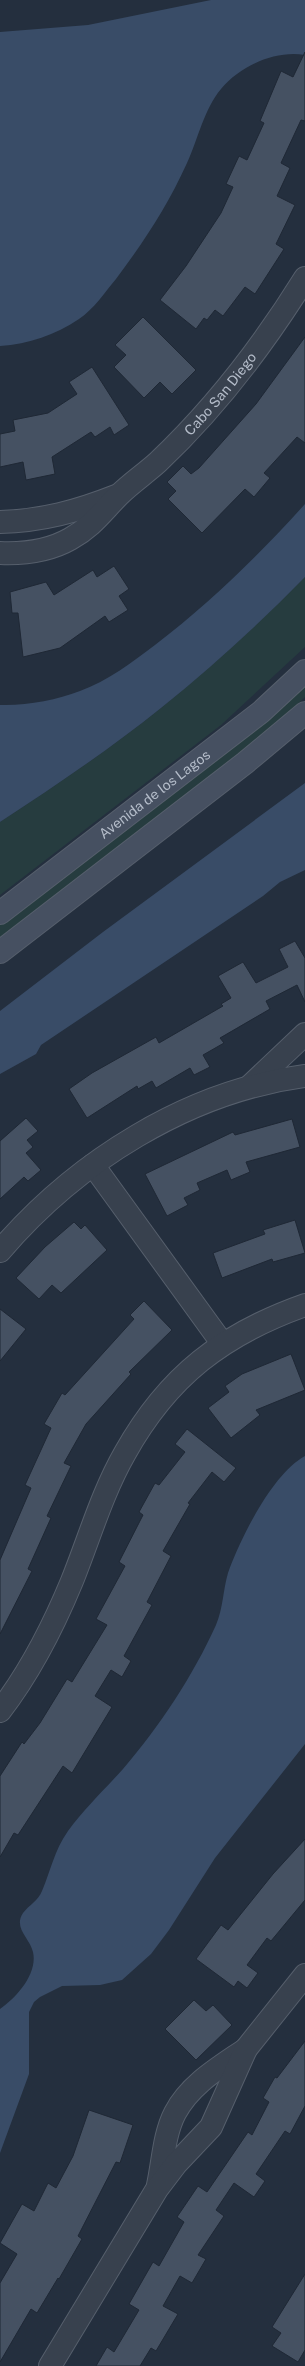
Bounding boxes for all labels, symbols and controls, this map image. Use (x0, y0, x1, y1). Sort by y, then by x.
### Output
street label: Cabo San Diego (181, 349, 260, 439)
street label: Avenida de los Lagos (96, 746, 213, 842)

